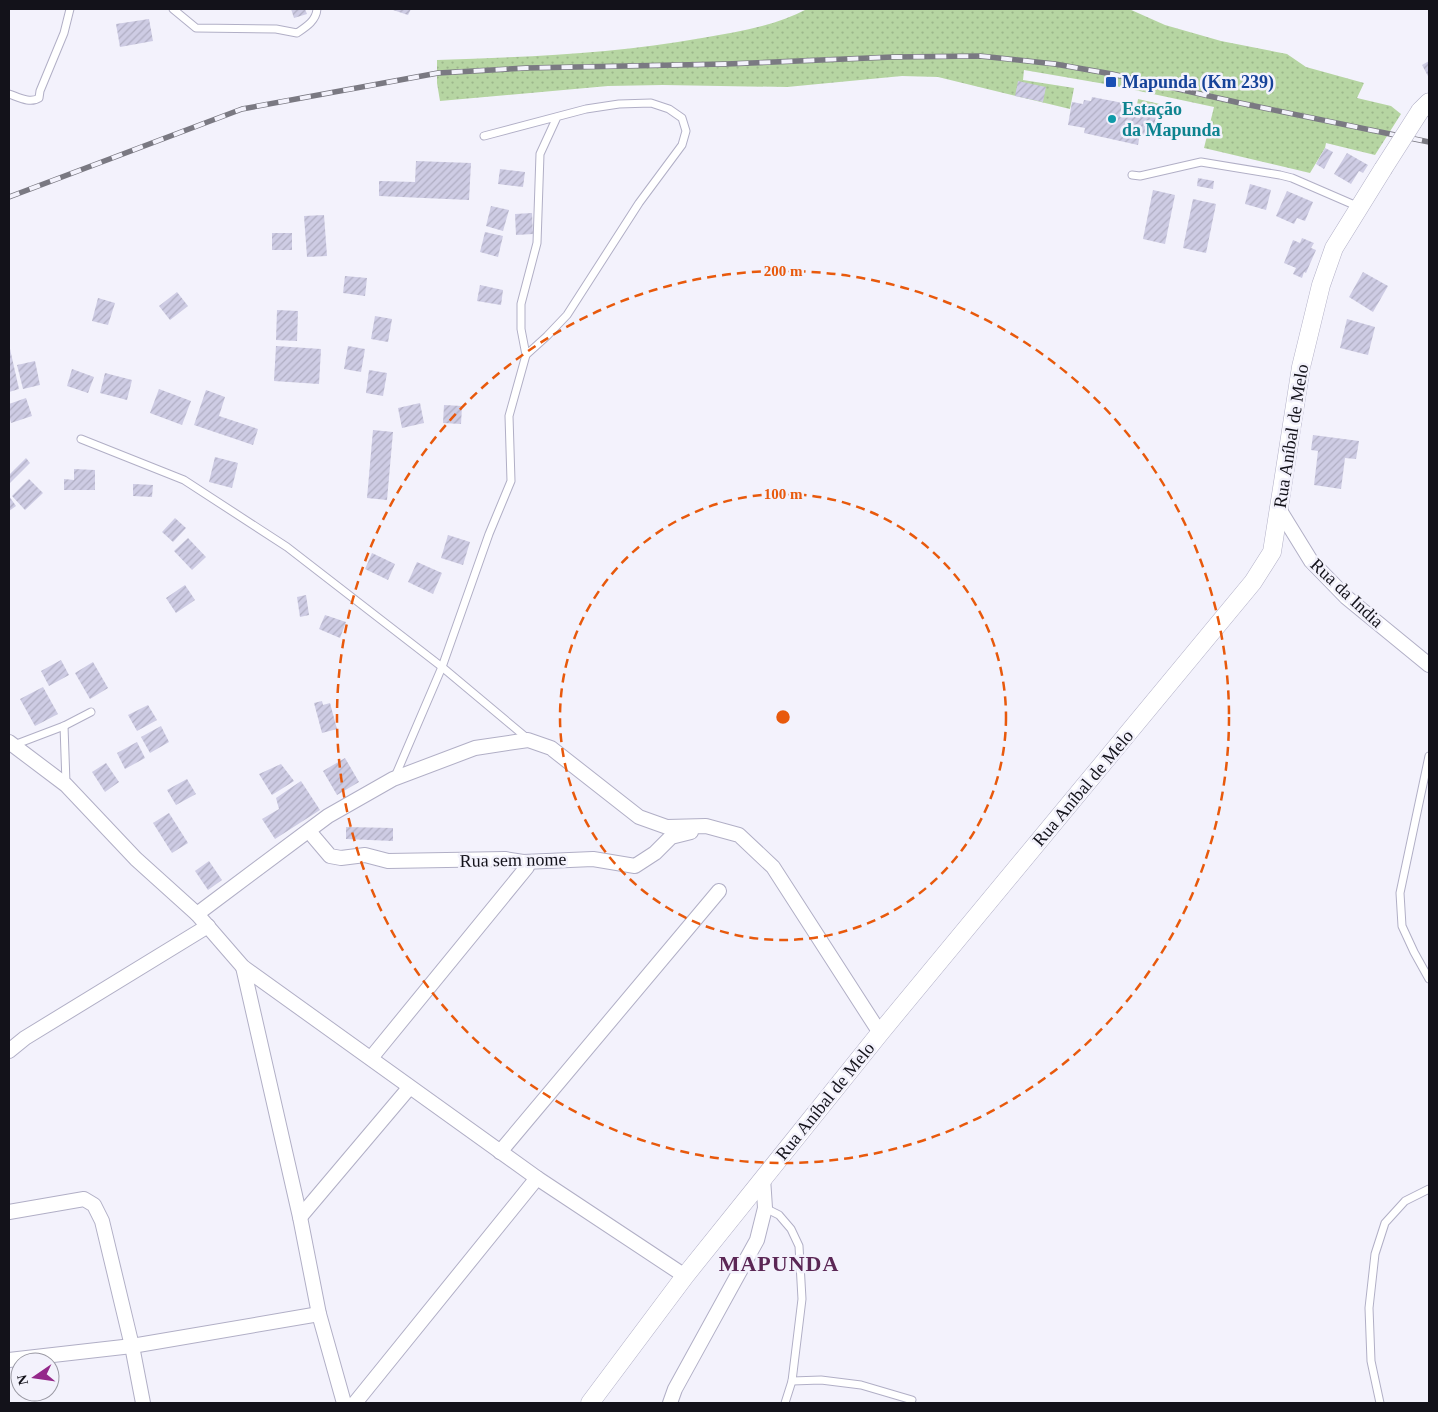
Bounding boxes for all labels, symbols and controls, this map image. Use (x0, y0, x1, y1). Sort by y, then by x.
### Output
place label: Mapunda (Km 239) (1122, 72, 1274, 93)
marker: Mapunda (Km 239) (1104, 75, 1118, 89)
place label: Estação da Mapunda (1122, 99, 1221, 140)
marker: Estação da Mapunda (1106, 113, 1118, 125)
text: 200 m (764, 263, 803, 279)
street label: Rua Aníbal de Melo (1270, 363, 1312, 509)
text: 100 m (764, 486, 803, 502)
street label: Rua da India (1307, 554, 1387, 632)
centre of rings (774, 708, 792, 726)
street label: Rua Aníbal de Melo (1029, 726, 1137, 850)
street label: Rua sem nome (459, 849, 567, 871)
street label: Rua Aníbal de Melo (771, 1038, 879, 1164)
district label: MAPUNDA (719, 1251, 839, 1276)
north arrow (10, 1352, 60, 1402)
text: N (14, 1373, 31, 1386)

